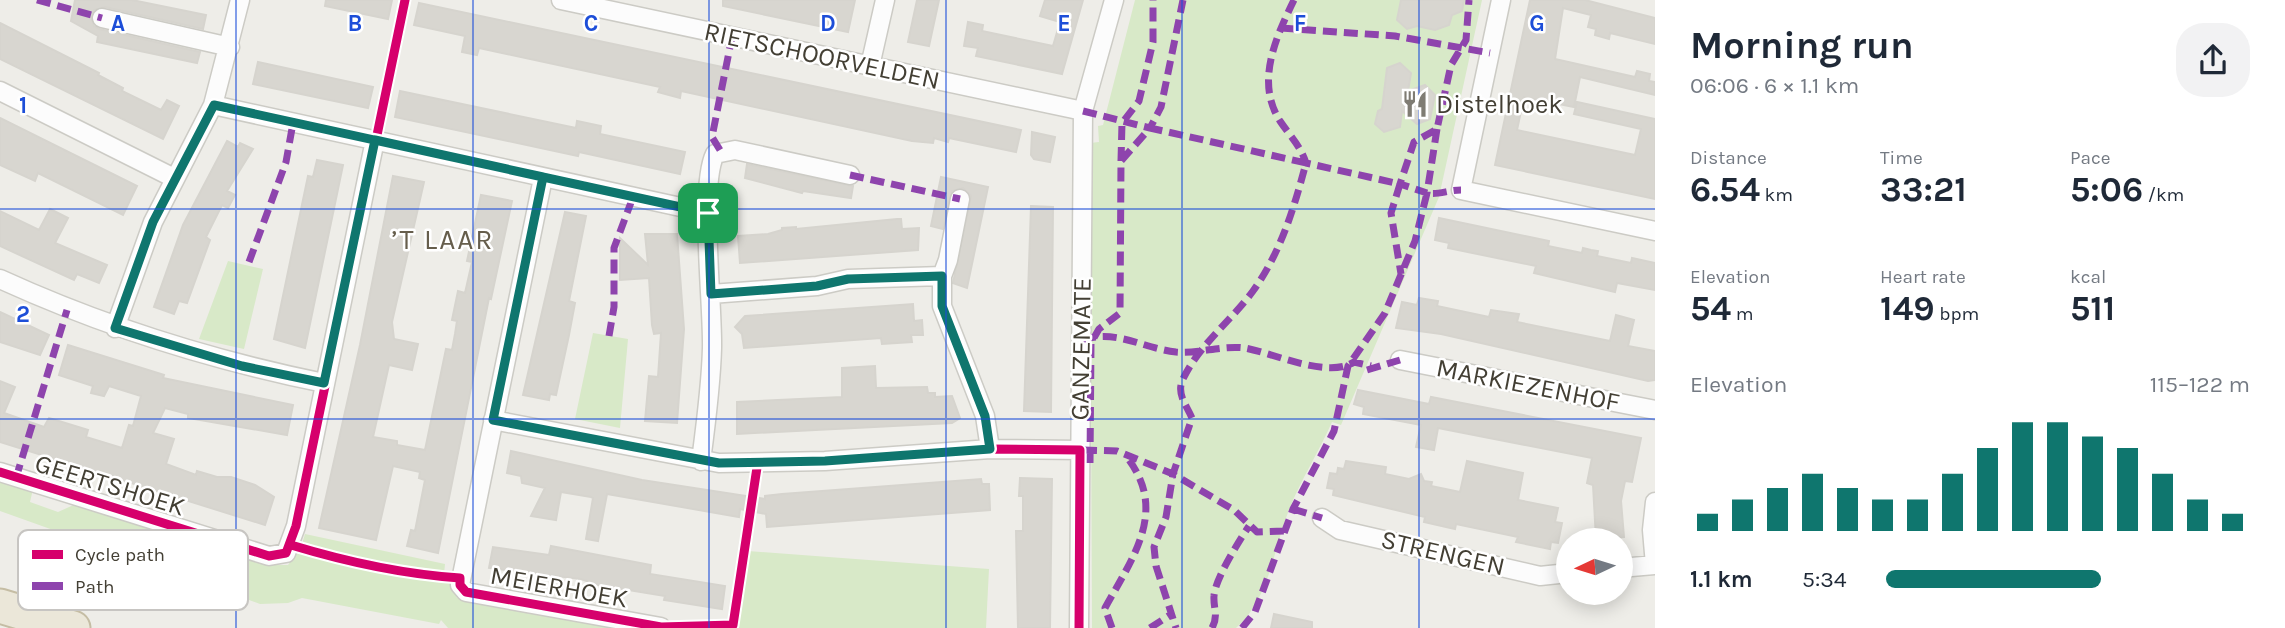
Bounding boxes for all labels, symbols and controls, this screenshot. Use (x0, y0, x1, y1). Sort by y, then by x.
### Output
text: A (111, 10, 125, 37)
text: B (348, 10, 362, 37)
text: C (584, 10, 598, 37)
text: E (1057, 10, 1071, 37)
text: F (1294, 10, 1306, 37)
text: G (1529, 10, 1545, 37)
street label: RIETSCHOORVELDEN (701, 16, 943, 96)
text: Morning run (1690, 23, 1914, 68)
button: share (2176, 23, 2250, 97)
text: 06:06 · 6 × 1.1 km (1690, 72, 1859, 99)
restaurant icon: Distelhoek (1400, 89, 1430, 119)
place label: Distelhoek (1436, 89, 1563, 120)
text: 1 (19, 92, 27, 119)
text: Distance (1690, 147, 1767, 169)
text: Time (1880, 147, 1923, 169)
text: Pace (2070, 147, 2111, 169)
text: 6.54 (1690, 169, 1760, 210)
text: 33:21 (1880, 169, 1967, 210)
text: 5:06 (2070, 169, 2143, 210)
pin (678, 183, 738, 243)
text: km (1760, 184, 1793, 206)
text: /km (2143, 184, 2184, 206)
icon: arrive (689, 194, 727, 232)
district label: ’T LAAR (391, 223, 495, 256)
text: Elevation (1690, 266, 1770, 288)
text: Heart rate (1880, 266, 1966, 288)
text: kcal (2070, 266, 2106, 288)
street label: GANZEMATE (1064, 277, 1098, 421)
text: 54 (1690, 288, 1731, 329)
text: 149 (1880, 288, 1935, 329)
text: 511 (2070, 288, 2115, 329)
text: 2 (16, 301, 30, 328)
text: m (1731, 303, 1754, 325)
text: bpm (1935, 303, 1979, 325)
street label: MARKIEZENHOF (1434, 352, 1622, 418)
text: Elevation (1690, 371, 1787, 398)
text: 115–122 m (2150, 371, 2250, 398)
street label: GEERTSHOEK (31, 447, 189, 523)
street label: STRENGEN (1378, 524, 1508, 582)
north arrow (1556, 528, 1633, 606)
map controls (1556, 528, 1633, 605)
legend (18, 530, 248, 610)
text: Cycle path (75, 544, 165, 566)
street label: MEIERHOEK (488, 560, 630, 614)
text: 1.1 km (1690, 566, 1753, 593)
text: 5:34 (1802, 566, 1847, 593)
text: Path (75, 576, 115, 598)

